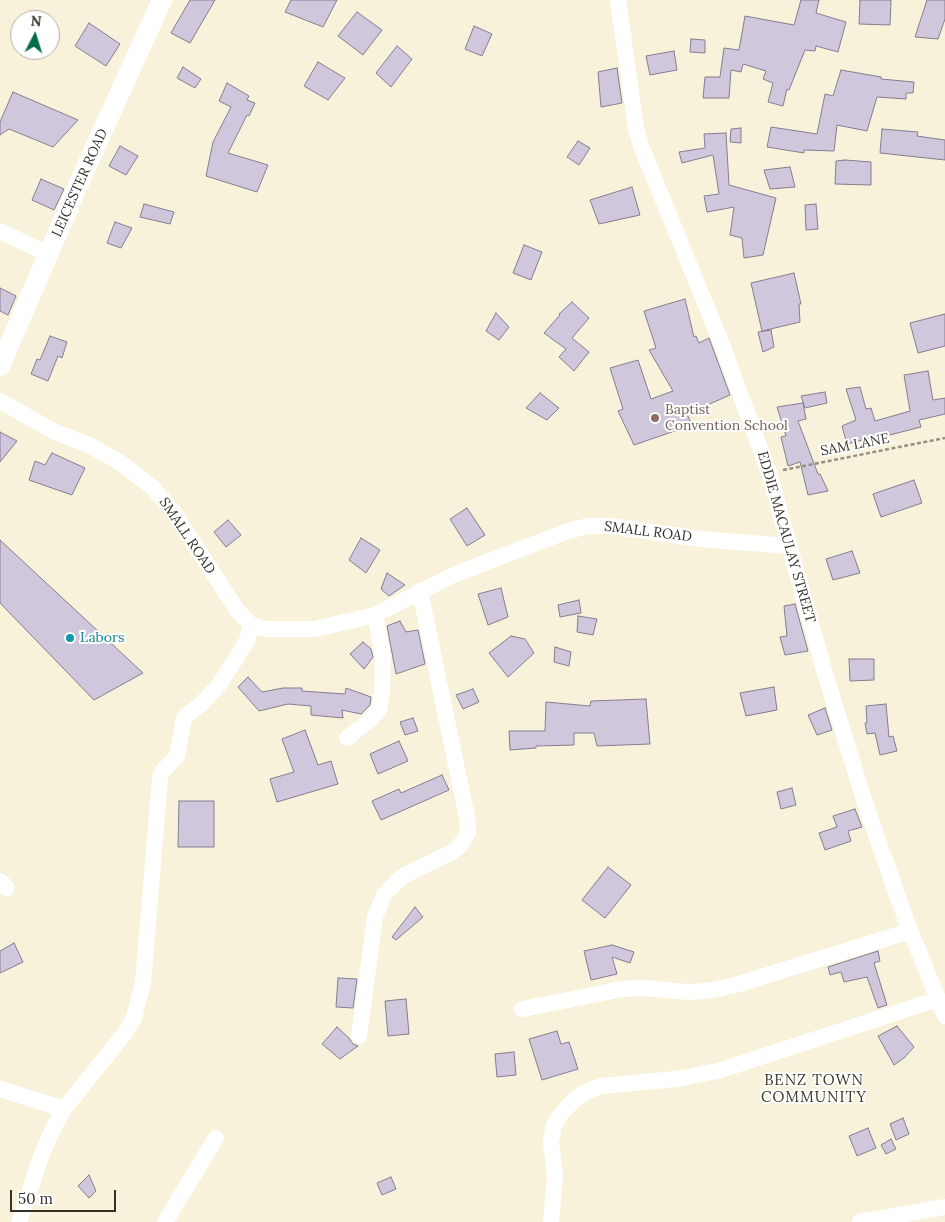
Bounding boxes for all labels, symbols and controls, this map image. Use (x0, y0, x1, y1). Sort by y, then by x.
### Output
north arrow (10, 10, 60, 60)
text: N (30, 12, 42, 30)
street label: LEICESTER ROAD (49, 126, 111, 240)
place label: Baptist Convention School (665, 402, 788, 434)
marker: Baptist Convention School (649, 412, 661, 424)
street label: SAM LANE (819, 430, 891, 460)
street label: EDDIE MACAULAY STREET (753, 449, 819, 625)
street label: SMALL ROAD (155, 495, 219, 577)
street label: SMALL ROAD (603, 518, 693, 546)
place label: Labors (80, 630, 125, 646)
marker: Labors (64, 632, 76, 644)
district label: BENZ TOWN COMMUNITY (760, 1072, 868, 1107)
scale bar (12, 1180, 119, 1212)
text: 50 m (18, 1189, 53, 1208)

